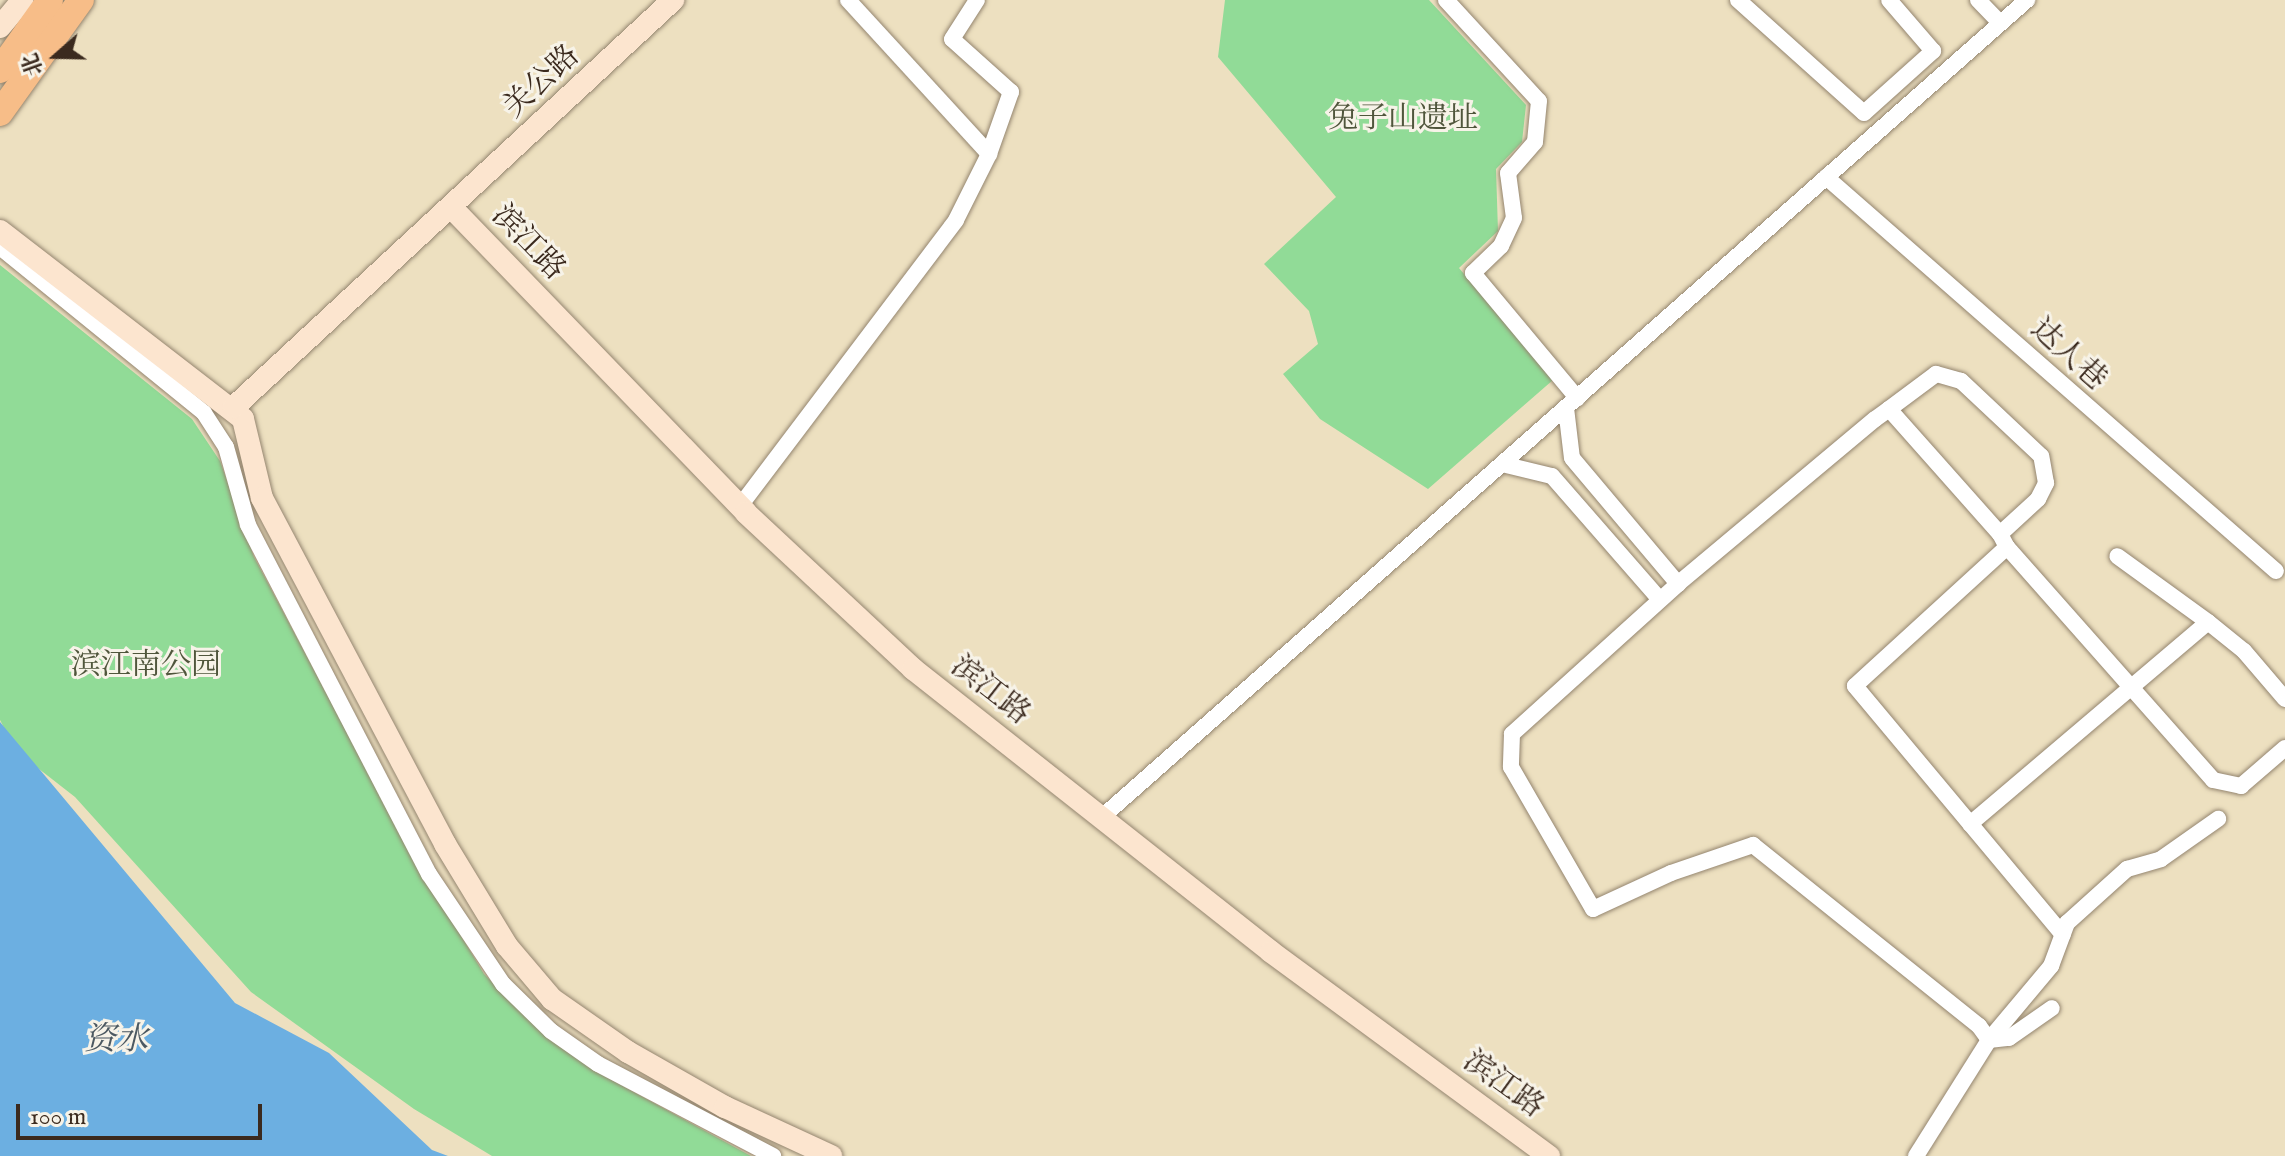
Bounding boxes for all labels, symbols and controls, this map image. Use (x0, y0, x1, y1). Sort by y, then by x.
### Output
north arrow (16, 16, 96, 96)
street label: 关公路 (497, 38, 587, 126)
text: 北 (17, 49, 50, 79)
park label: 兔子山遗址 (1328, 101, 1478, 137)
street label: 滨江路 (484, 198, 572, 288)
street label: 达人巷 (2023, 312, 2113, 398)
park label: 滨江南公园 (71, 648, 221, 684)
street label: 滨江路 (943, 649, 1037, 733)
water label: 资水 (84, 1022, 148, 1060)
street label: 滨江路 (1456, 1044, 1550, 1126)
scale bar (20, 1088, 266, 1138)
text: 100 m (30, 1102, 86, 1133)

